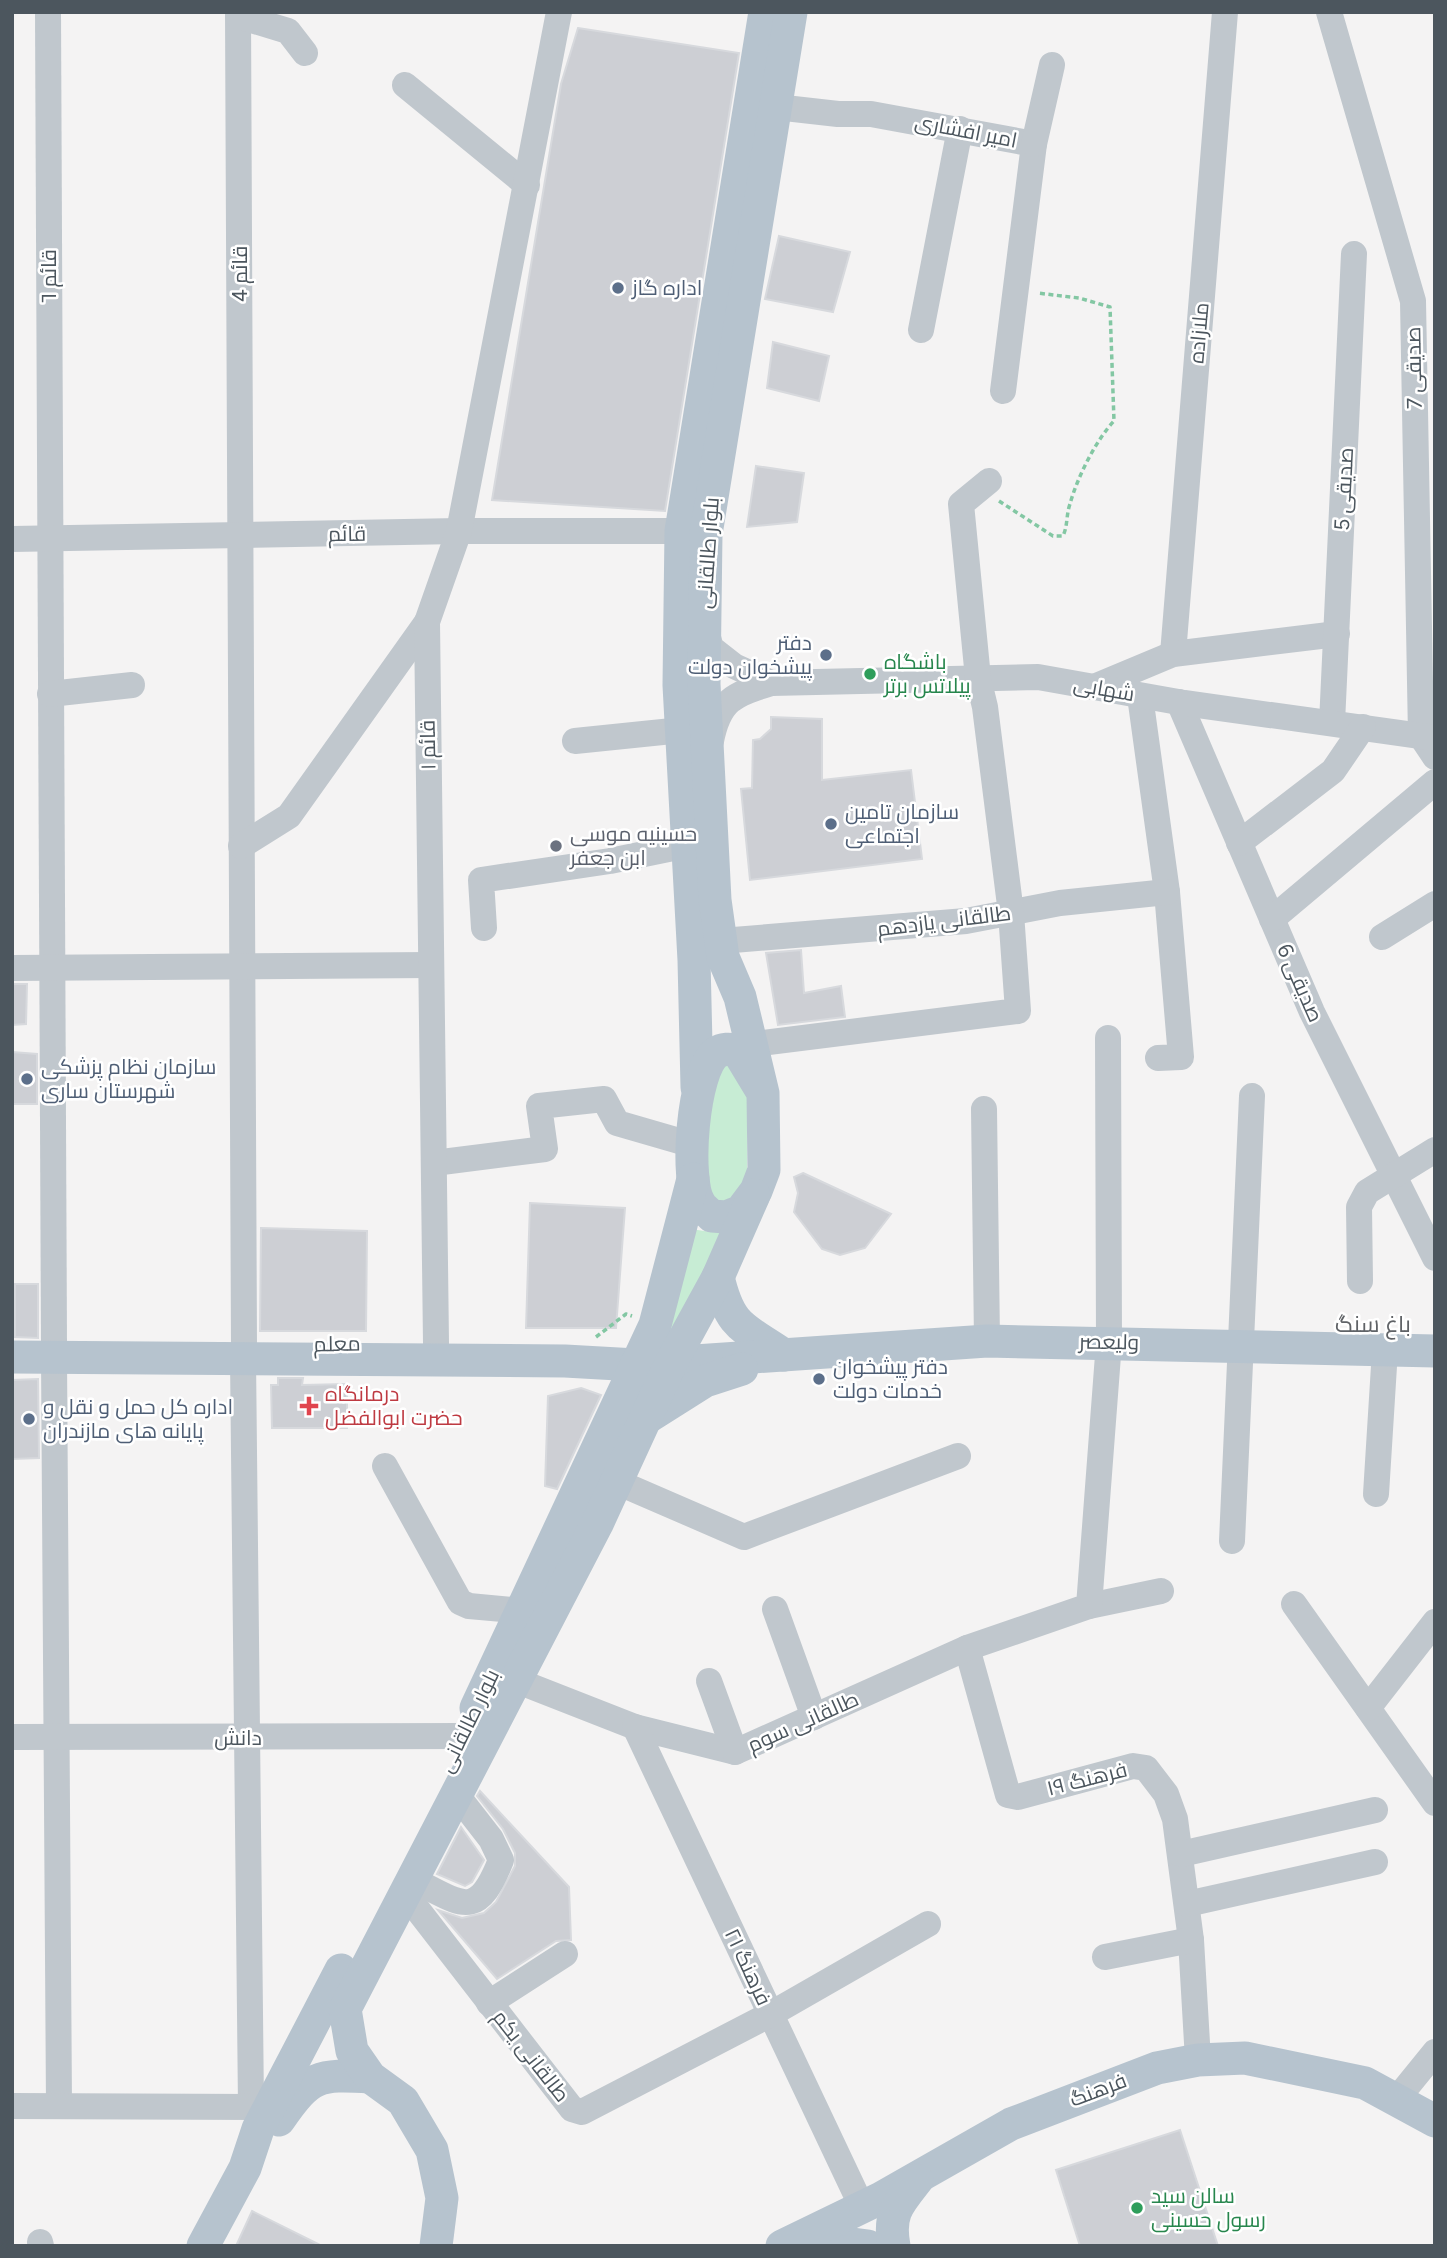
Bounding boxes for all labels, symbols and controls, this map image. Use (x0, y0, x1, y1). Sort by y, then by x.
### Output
street label: امیر افشاری (913, 108, 1019, 154)
street label: قائم 4 (227, 246, 254, 302)
street label: قائم ٦ (36, 249, 63, 303)
place label: اداره گاز (631, 275, 702, 300)
marker: اداره گاز (610, 280, 626, 296)
street label: ملازاده (1183, 301, 1214, 365)
street label: صدیقی 7 (1400, 327, 1428, 409)
street label: صدیقی 5 (1329, 447, 1359, 531)
street label: بلوار طالقانی (691, 496, 725, 610)
street label: قائم (328, 521, 366, 548)
place label: دفتر پیشخوان دولت (688, 630, 812, 681)
marker: دفتر پیشخوان دولت (818, 647, 834, 663)
place label: باشگاه پیلاتس برتر (883, 649, 971, 700)
marker: باشگاه پیلاتس برتر (862, 666, 878, 682)
street label: شهابی (1071, 671, 1137, 707)
street label: قائم ١ (415, 720, 442, 770)
place label: سازمان تامین اجتماعی (845, 799, 959, 849)
marker: سازمان تامین اجتماعی (823, 816, 839, 832)
place label: حسینیه موسی ابن جعفر (569, 821, 697, 871)
marker: حسینیه موسی ابن جعفر (548, 838, 564, 854)
street label: طالقانی یازدهم (876, 900, 1012, 943)
street label: صدیقی 6 (1271, 940, 1329, 1026)
place label: سازمان نظام پزشکی شهرستان ساری (41, 1054, 216, 1104)
marker: سازمان نظام پزشکی شهرستان ساری (19, 1071, 35, 1087)
district label: باغ سنگ (1335, 1310, 1411, 1340)
street label: ولیعصر (1078, 1328, 1139, 1355)
street label: معلم (313, 1331, 361, 1358)
place label: دفتر پیشخوان خدمات دولت (833, 1354, 948, 1403)
marker: دفتر پیشخوان خدمات دولت (811, 1371, 827, 1387)
place label: درمانگاه حضرت ابوالفضل (325, 1381, 463, 1431)
place label: اداره کل حمل و نقل و پایانه های مازندران (43, 1394, 233, 1445)
marker: درمانگاه حضرت ابوالفضل (299, 1396, 319, 1416)
marker: اداره کل حمل و نقل و پایانه های مازندران (21, 1411, 37, 1427)
street label: بلوار طالقانی (433, 1665, 505, 1777)
street label: طالقانی سوم (743, 1686, 863, 1759)
street label: دانش (214, 1725, 262, 1751)
street label: فرهنگ ۱۹ (1044, 1757, 1130, 1801)
street label: فرهنگ ۲۱ (720, 1924, 777, 2009)
street label: طالقانی یکم (486, 2005, 575, 2108)
street label: فرهنگ (1066, 2067, 1130, 2112)
place label: سالن سید رسول حسینی (1151, 2183, 1266, 2233)
marker: سالن سید رسول حسینی (1129, 2200, 1145, 2216)

